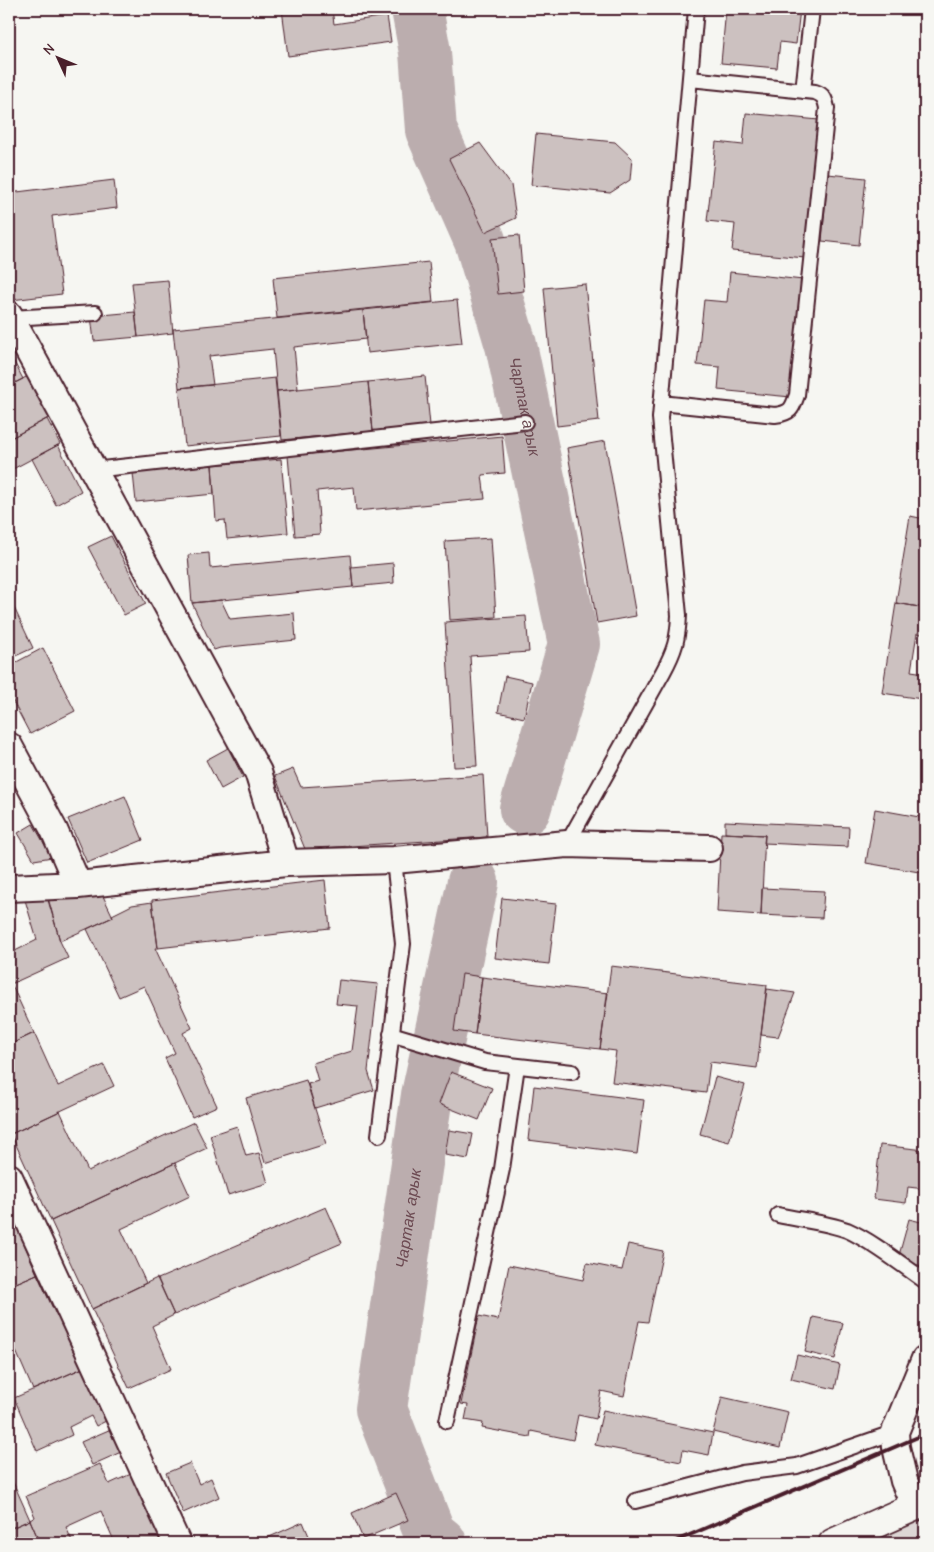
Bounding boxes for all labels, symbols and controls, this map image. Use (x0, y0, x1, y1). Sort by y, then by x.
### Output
north arrow (32, 32, 82, 82)
text: N (40, 40, 58, 59)
water label: Чартак арык (505, 356, 544, 459)
water label: Чартак арык (393, 1166, 425, 1270)

